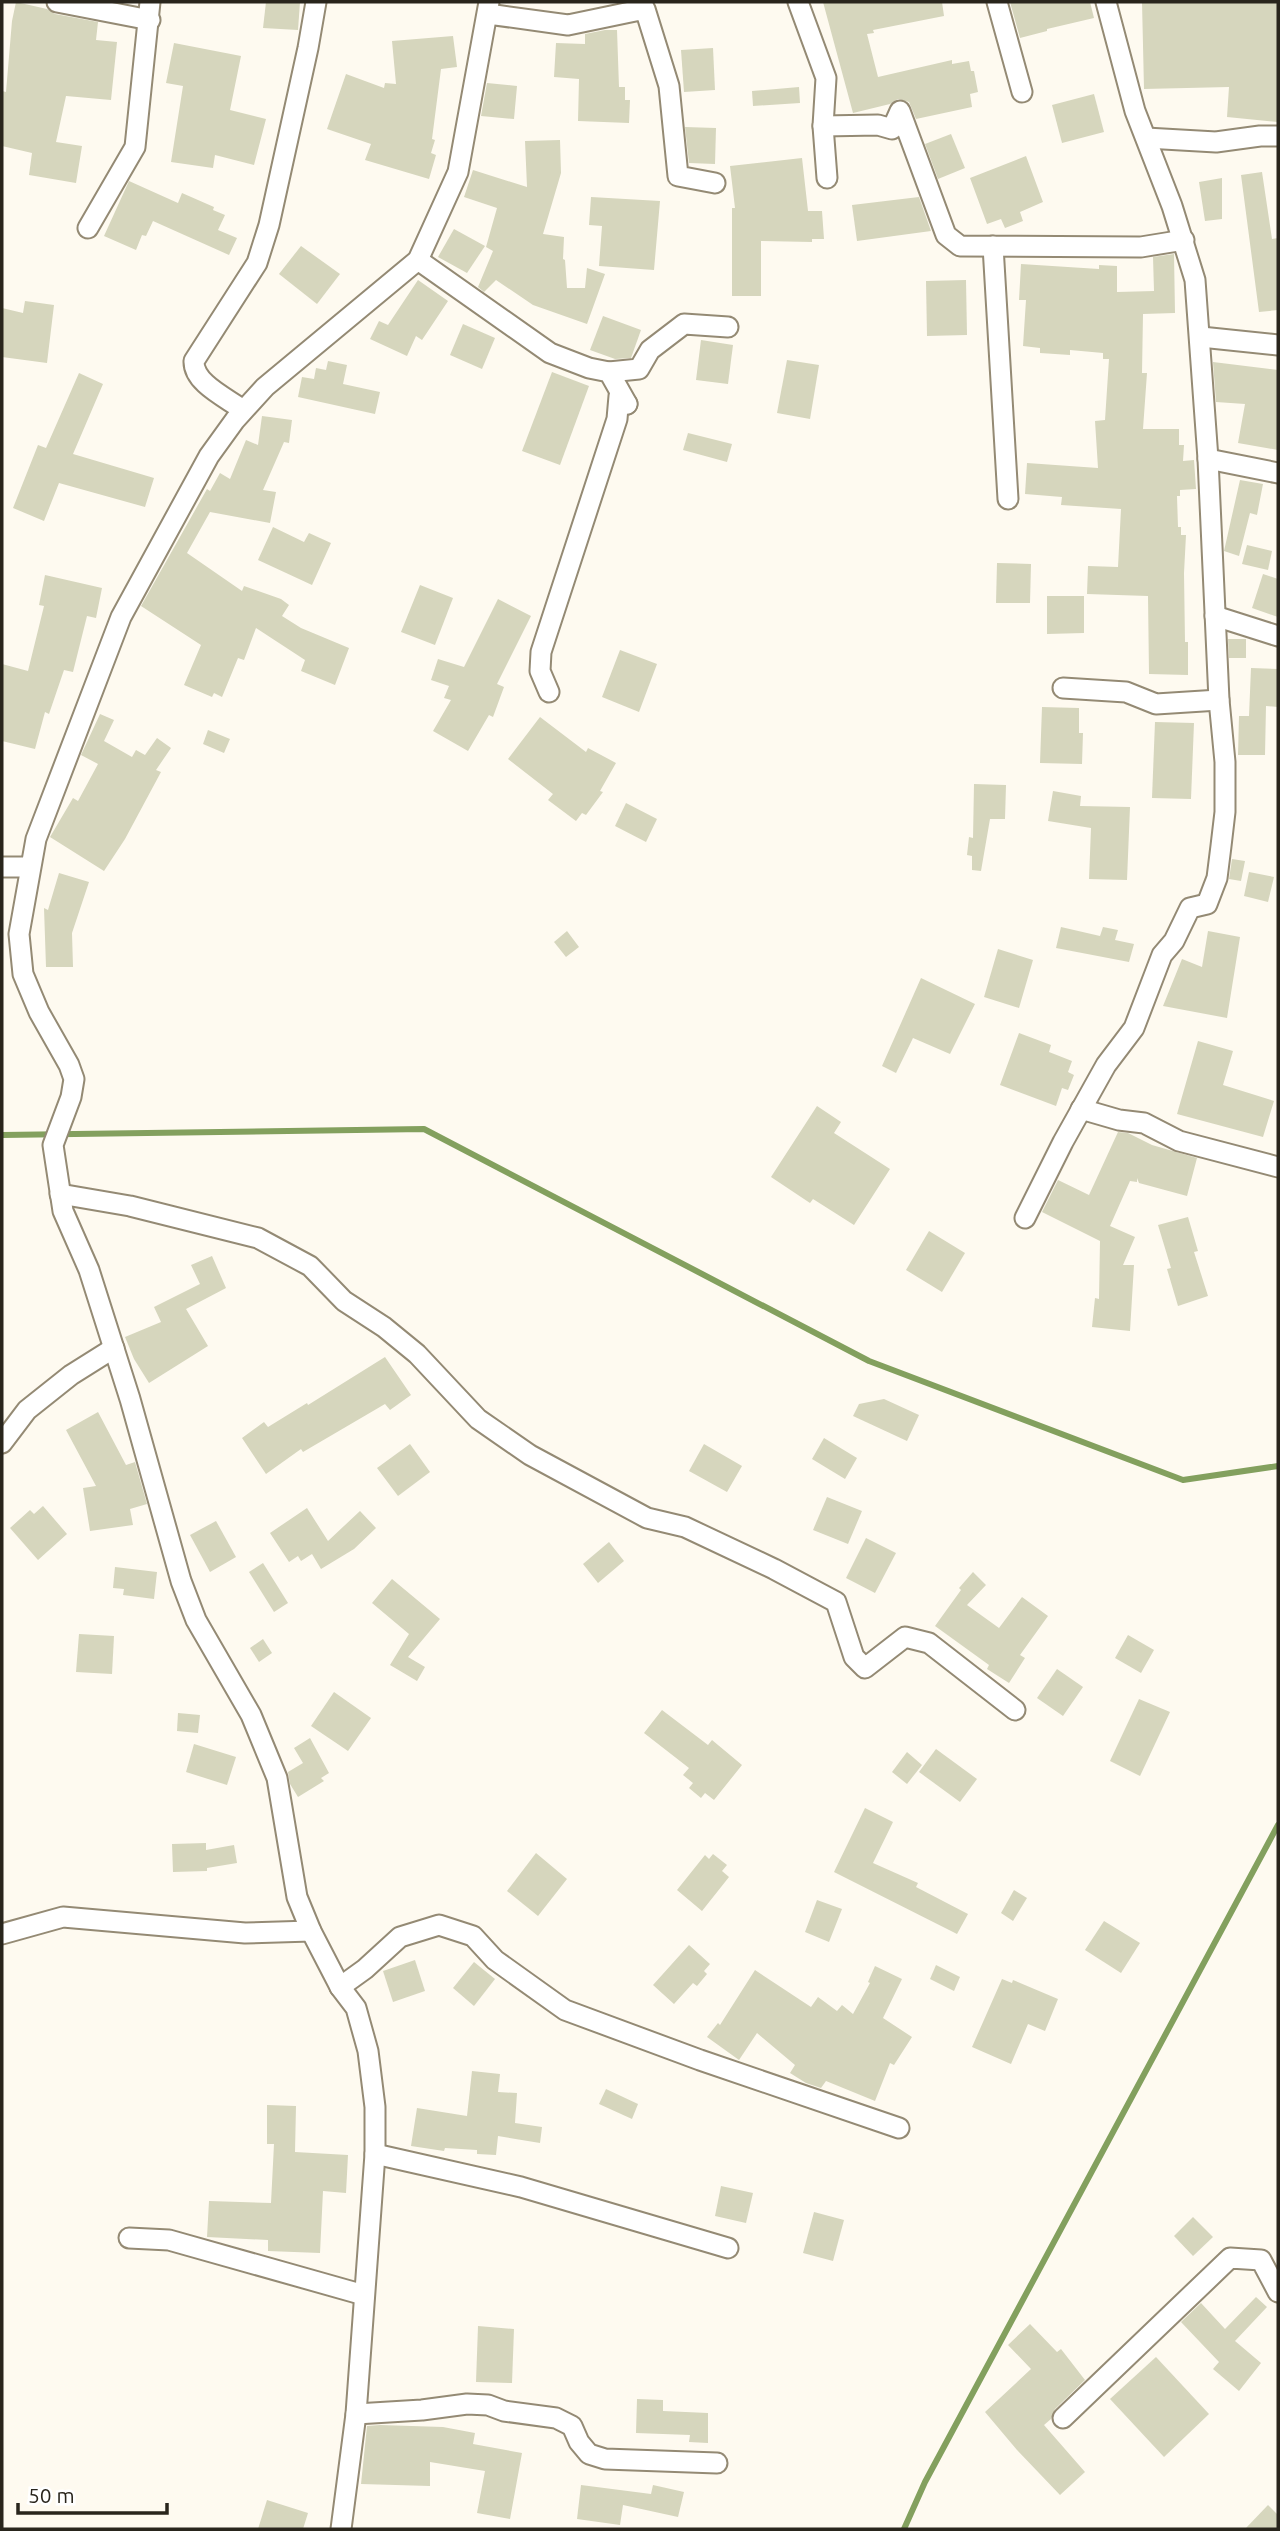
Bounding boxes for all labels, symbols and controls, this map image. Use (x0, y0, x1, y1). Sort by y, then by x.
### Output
scale bar (18, 2472, 166, 2516)
text: 50 m (28, 2483, 75, 2507)

